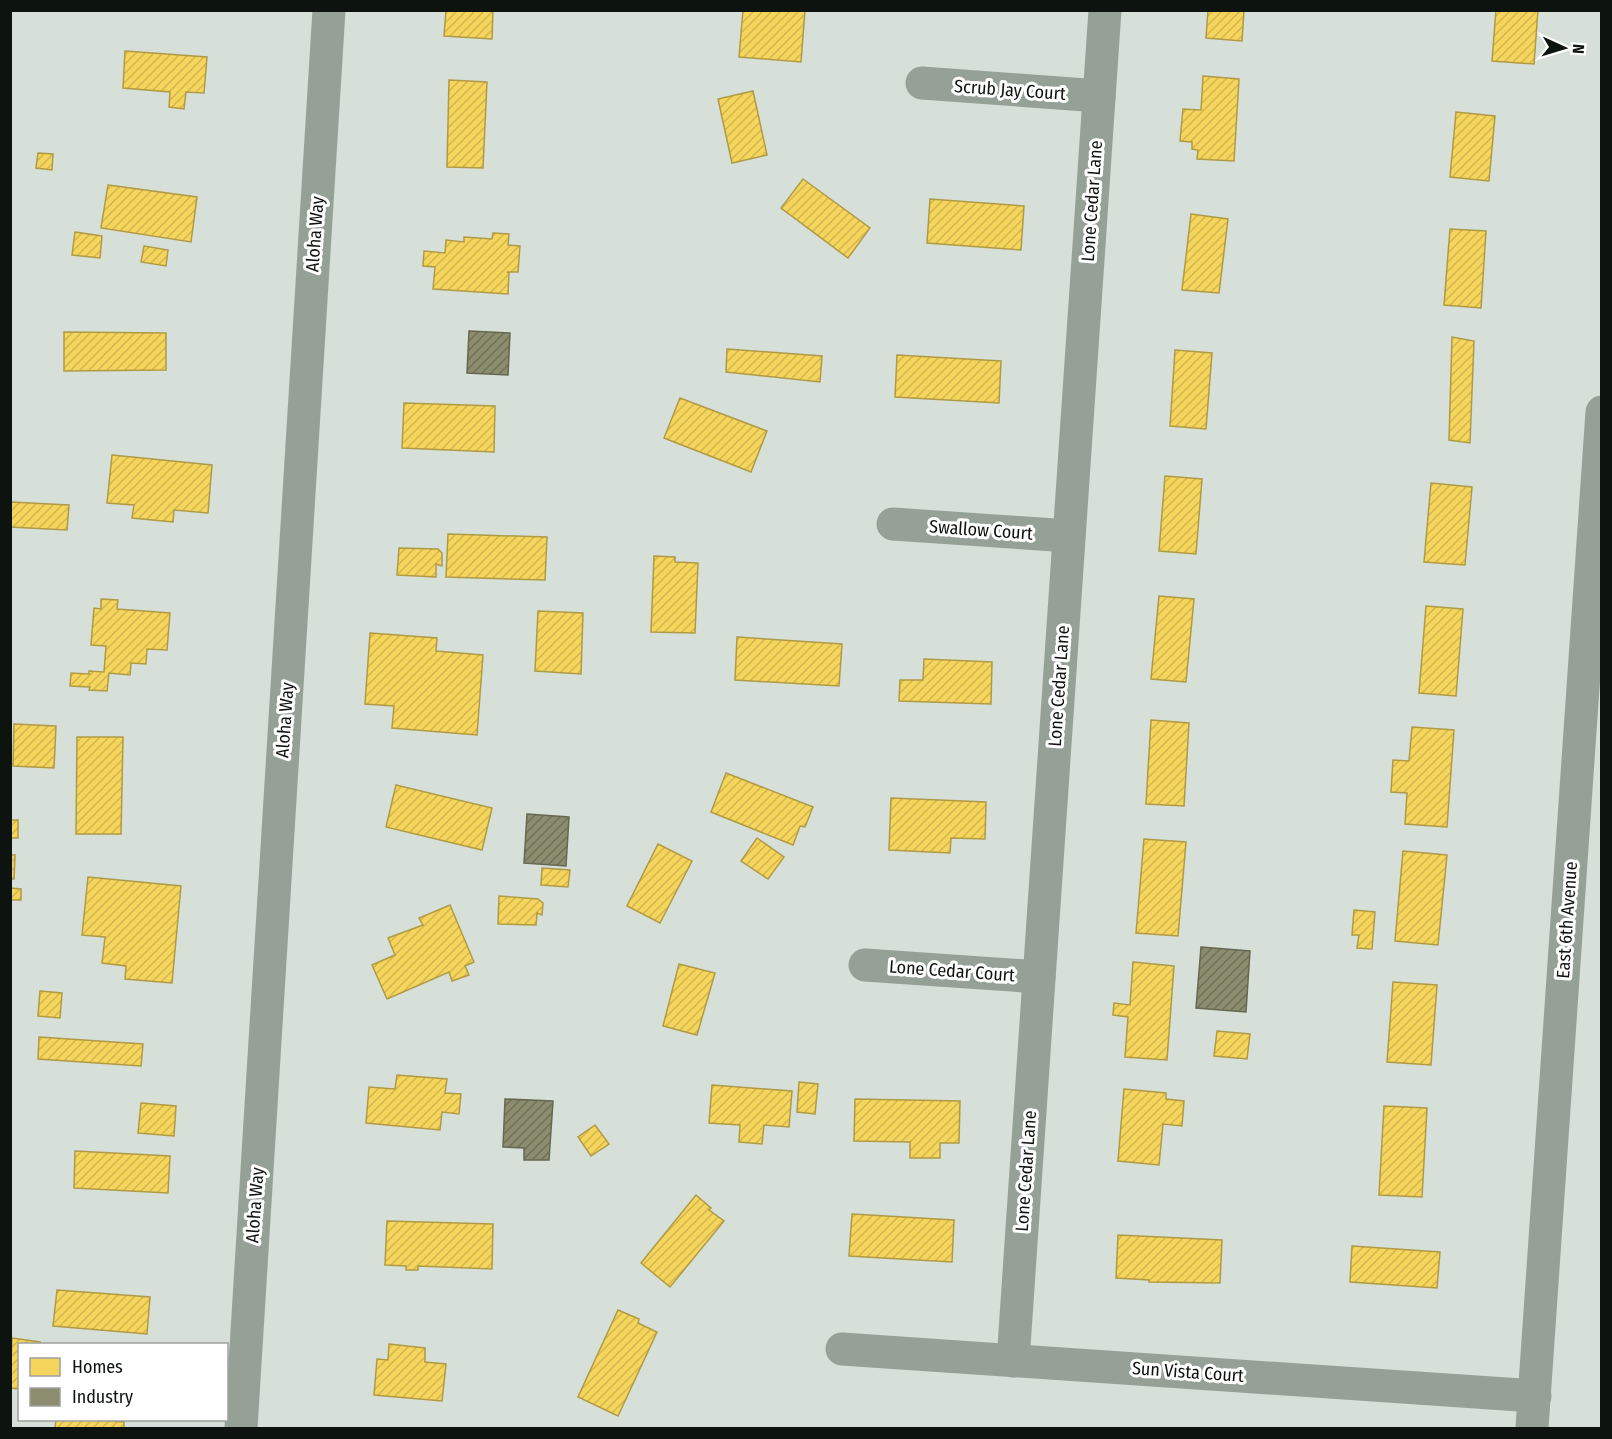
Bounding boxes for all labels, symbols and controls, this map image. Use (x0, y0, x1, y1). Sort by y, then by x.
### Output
north arrow (1534, 18, 1594, 78)
text: N (1569, 44, 1588, 54)
street label: Scrub Jay Court (954, 75, 1067, 105)
street label: Lone Cedar Lane (1077, 140, 1107, 262)
street label: Aloha Way (301, 195, 329, 273)
street label: Swallow Court (928, 515, 1034, 545)
street label: Lone Cedar Lane (1044, 625, 1074, 747)
street label: Aloha Way (271, 681, 299, 759)
street label: East 6th Avenue (1552, 861, 1582, 979)
street label: Lone Cedar Court (888, 956, 1016, 986)
street label: Lone Cedar Lane (1011, 1110, 1041, 1232)
street label: Aloha Way (241, 1166, 269, 1244)
legend (18, 1343, 228, 1421)
text: Homes (72, 1356, 123, 1378)
street label: Sun Vista Court (1131, 1357, 1245, 1387)
text: Industry (72, 1386, 133, 1408)

